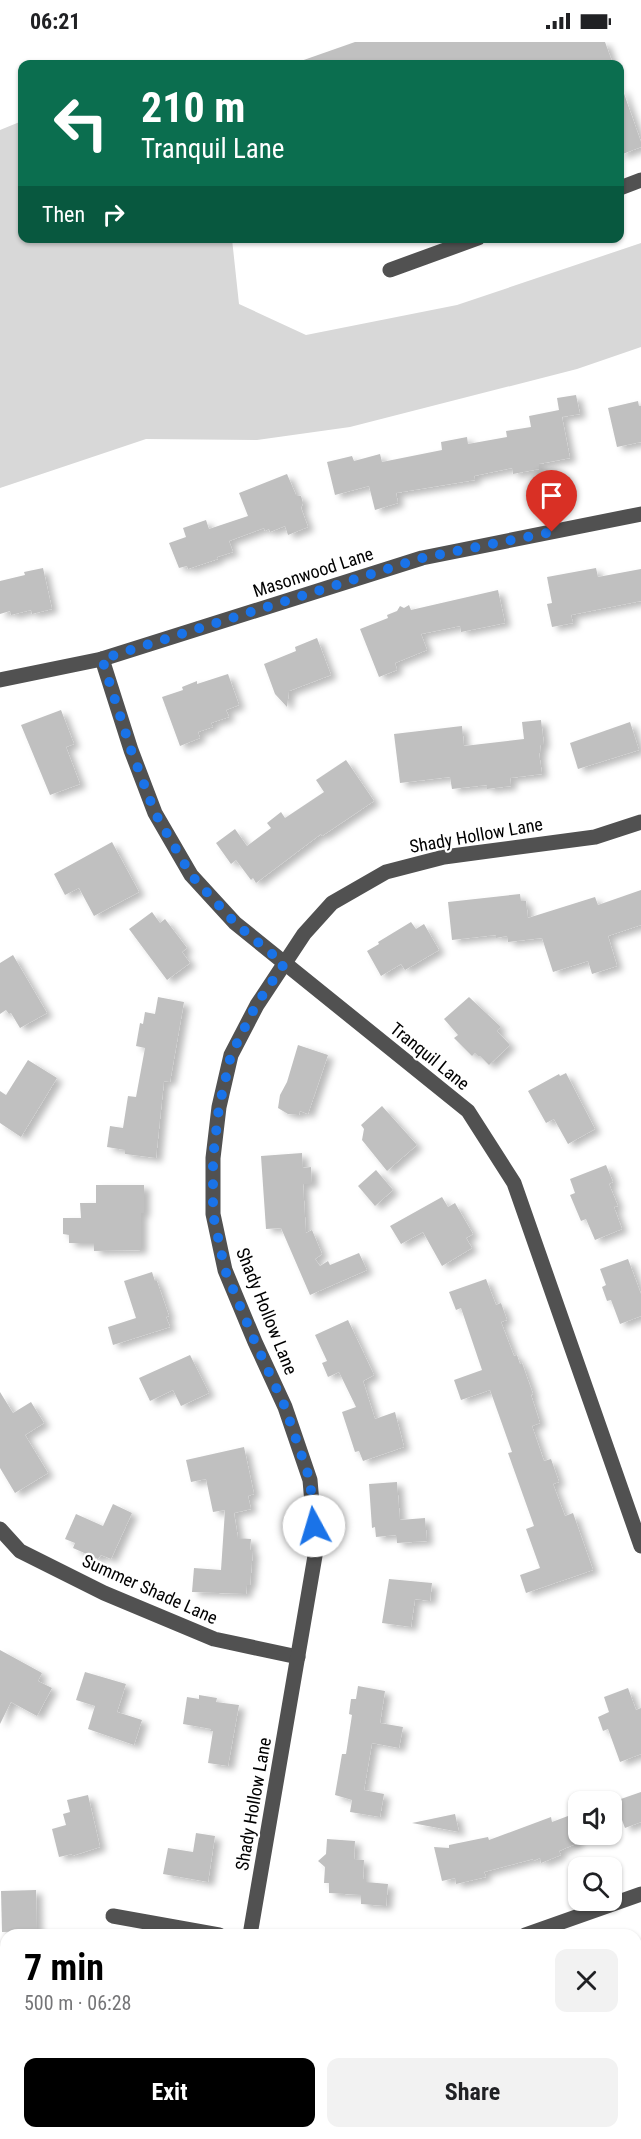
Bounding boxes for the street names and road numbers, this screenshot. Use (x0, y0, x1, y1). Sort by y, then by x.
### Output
street label: Masonwood Lane (250, 543, 376, 601)
street label: Shady Hollow Lane (408, 813, 544, 857)
street label: Tranquil Lane (386, 1018, 474, 1094)
street label: Shady Hollow Lane (232, 1245, 302, 1377)
street label: Summer Shade Lane (79, 1550, 221, 1628)
street label: Shady Hollow Lane (231, 1736, 275, 1872)

